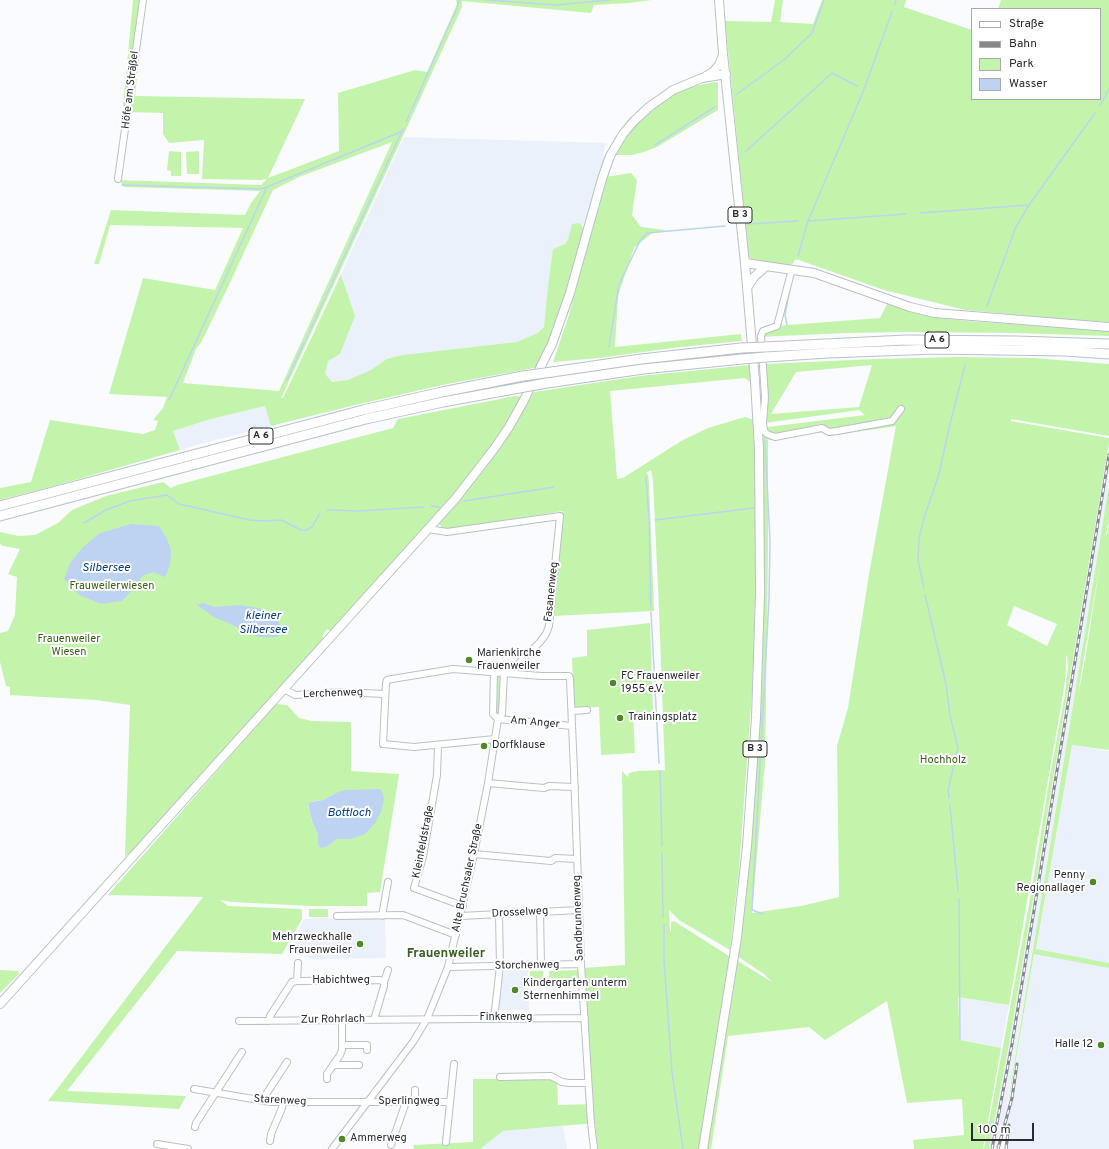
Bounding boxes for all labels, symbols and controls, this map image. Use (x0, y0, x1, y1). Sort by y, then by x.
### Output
legend (971, 8, 1101, 100)
text: Straße (1009, 16, 1044, 32)
text: Bahn (1009, 36, 1037, 52)
street label: Höfe am Sträßel (120, 50, 142, 130)
text: Park (1009, 56, 1034, 72)
text: Wasser (1009, 76, 1047, 92)
road number: B 3 (728, 207, 752, 223)
road number: A 6 (925, 332, 949, 348)
road number: A 6 (249, 428, 273, 444)
street label: Fasanenweg (542, 561, 562, 623)
water label: Silbersee (82, 562, 130, 576)
park label: Frauweilerwiesen (70, 580, 154, 594)
water label: kleiner Silbersee (239, 610, 287, 638)
park label: Frauenweiler Wiesen (37, 633, 101, 659)
place label: Marienkirche Frauenweiler (477, 647, 541, 673)
marker: Marienkirche Frauenweiler (464, 655, 474, 665)
place label: FC Frauenweiler 1955 e.V. (621, 670, 700, 696)
marker: FC Frauenweiler 1955 e.V. (608, 678, 618, 688)
street label: Lerchenweg (303, 686, 363, 702)
place label: Trainingsplatz (628, 711, 697, 725)
marker: Trainingsplatz (615, 713, 625, 723)
street label: Am Anger (510, 714, 560, 732)
place label: Dorfklause (492, 739, 545, 753)
marker: Dorfklause (479, 741, 489, 751)
road number: B 3 (743, 741, 767, 757)
park label: Hochholz (920, 754, 966, 768)
street label: Kleinfeldstraße (410, 804, 438, 880)
water label: Bottloch (327, 807, 371, 821)
street label: Alte Bruchsaler Straße (450, 822, 486, 934)
place label: Penny Regionallager (1017, 869, 1085, 895)
street label: Sandbrunnenweg (571, 875, 587, 961)
marker: Penny Regionallager (1088, 877, 1098, 887)
street label: Drosselweg (491, 905, 549, 921)
place label: Mehrzweckhalle Frauenweiler (272, 931, 352, 957)
marker: Mehrzweckhalle Frauenweiler (355, 939, 365, 949)
district label: Frauenweiler (407, 946, 485, 962)
street label: Storchenweg (495, 959, 559, 973)
street label: Habichtweg (312, 974, 370, 988)
place label: Kindergarten unterm Sternenhimmel (523, 977, 627, 1003)
marker: Kindergarten unterm Sternenhimmel (510, 985, 520, 995)
street label: Finkenweg (480, 1011, 532, 1025)
street label: Zur Rohrlach (301, 1013, 365, 1027)
place label: Halle 12 (1055, 1038, 1093, 1052)
marker: Halle 12 (1096, 1040, 1106, 1050)
street label: Starenweg (253, 1093, 307, 1109)
street label: Sperlingweg (378, 1095, 440, 1109)
scale bar (973, 1115, 1036, 1141)
text: 100 m (978, 1122, 1011, 1138)
place label: Ammerweg (350, 1132, 407, 1146)
marker: Ammerweg (337, 1134, 347, 1144)

